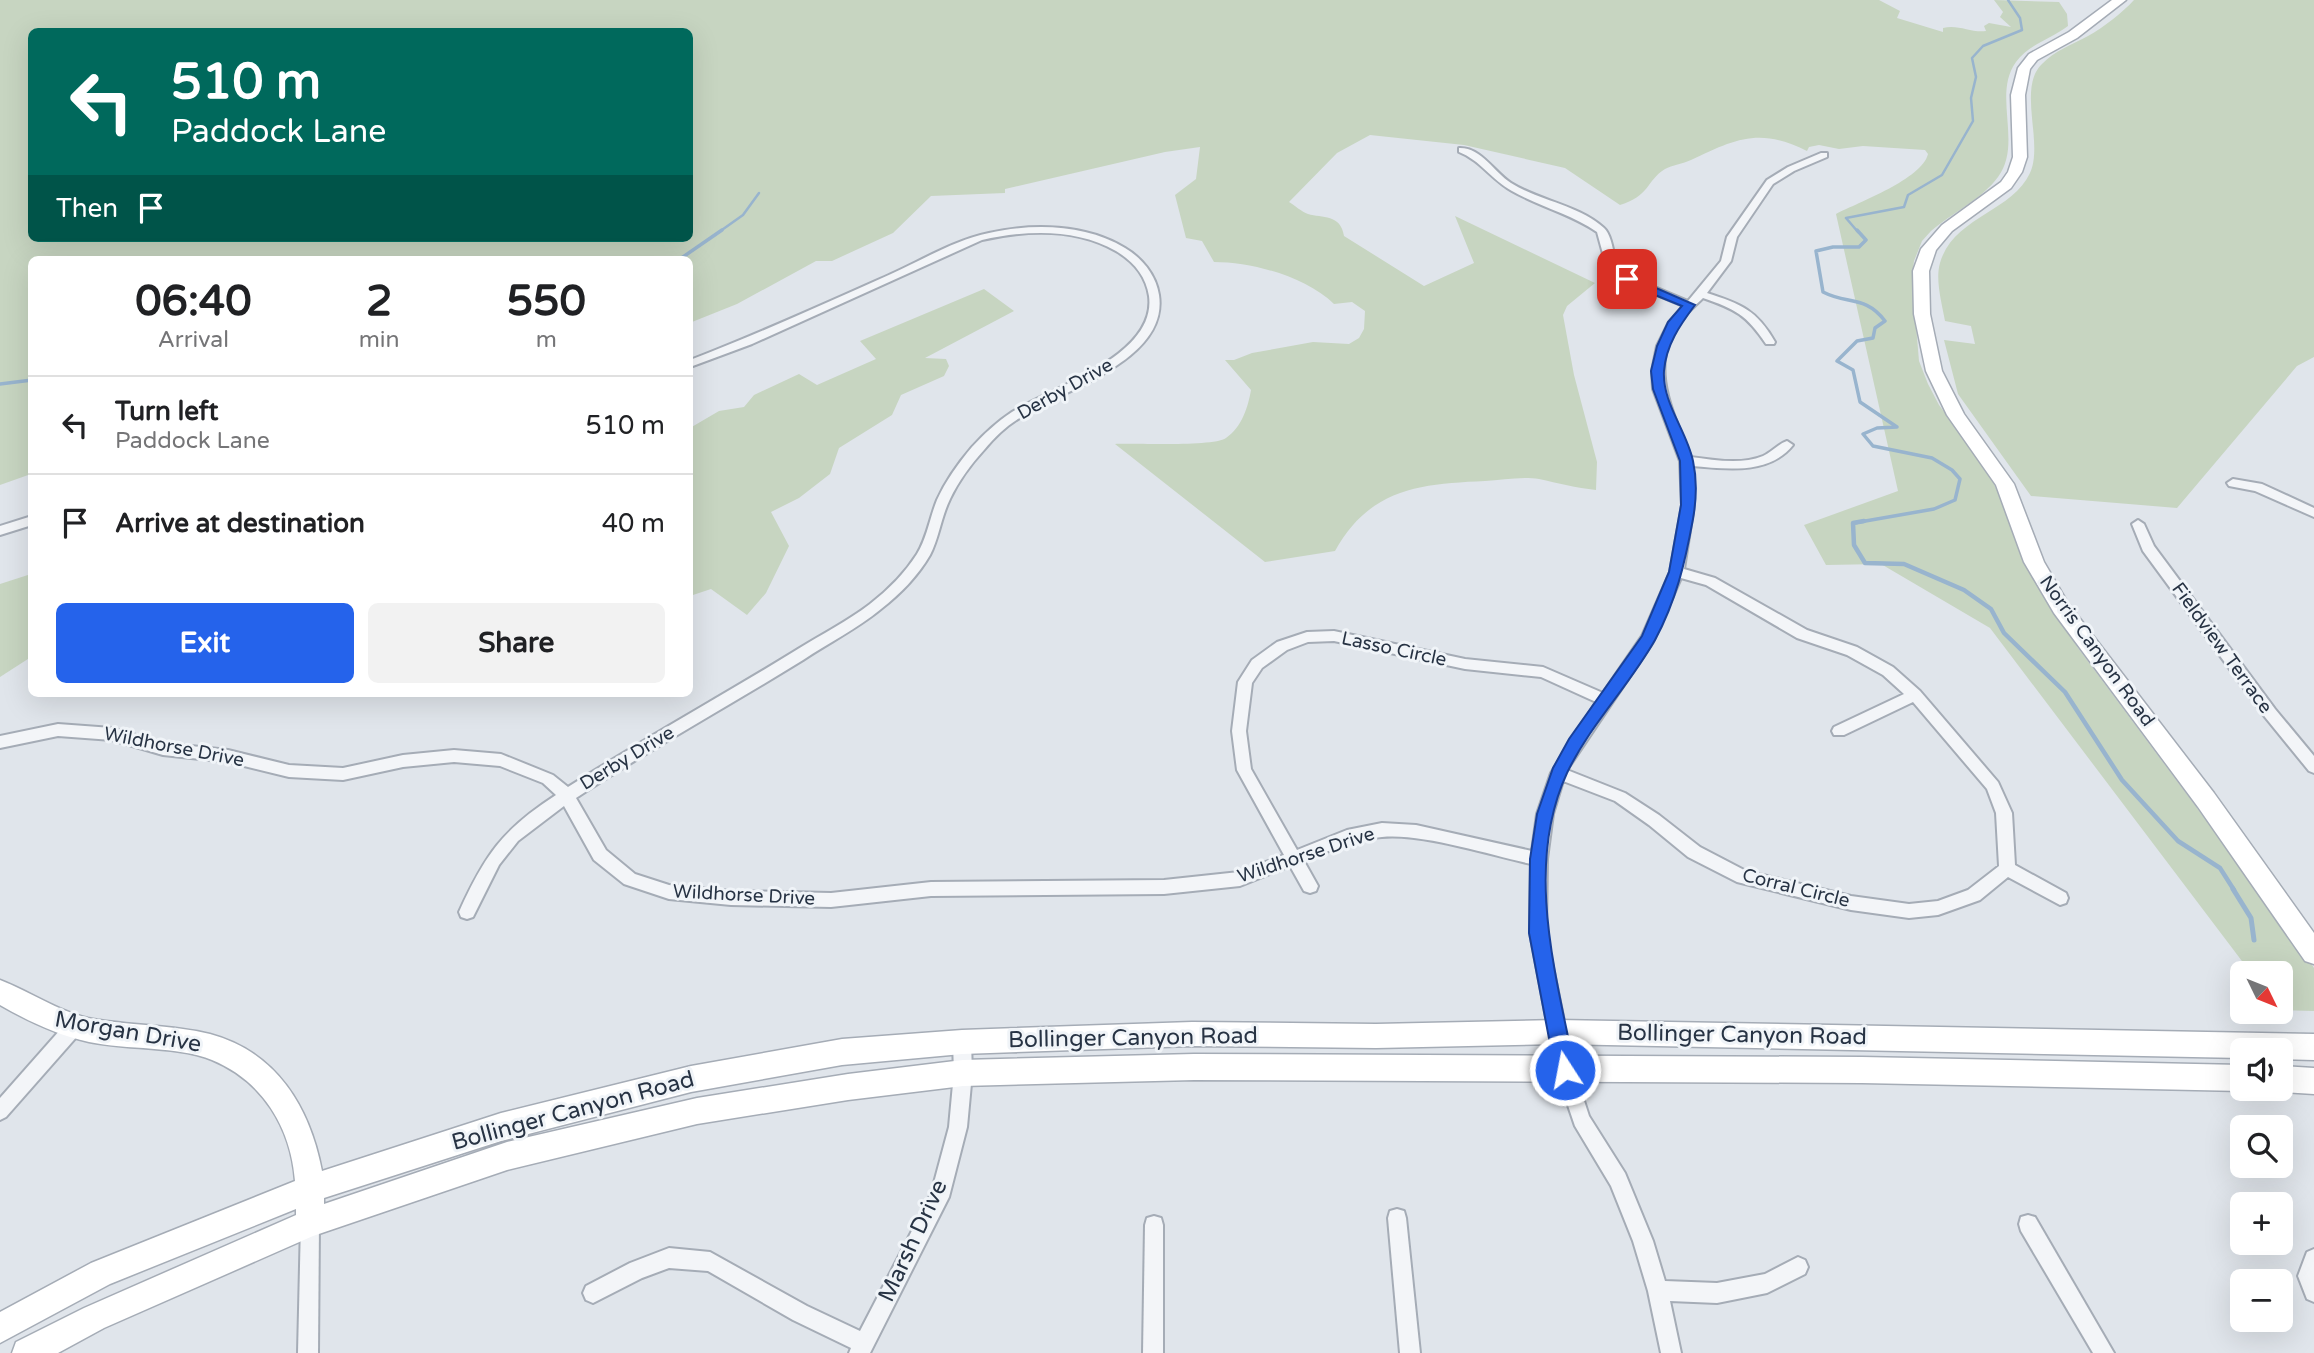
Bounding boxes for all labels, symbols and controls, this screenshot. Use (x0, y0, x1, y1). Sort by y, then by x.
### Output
text: 510 m (171, 53, 321, 112)
icon: left (56, 56, 147, 147)
text: Paddock Lane (171, 113, 386, 151)
icon: arrive (132, 189, 170, 227)
text: Then (56, 193, 118, 224)
pin (1597, 249, 1657, 309)
icon: arrive (1608, 260, 1646, 298)
text: 06:40 (135, 276, 252, 327)
text: 2 (366, 276, 392, 327)
text: 550 (507, 276, 586, 327)
text: Arrival (158, 326, 229, 354)
text: min (359, 326, 400, 354)
text: m (536, 326, 557, 354)
street label: Derby Drive (1013, 354, 1117, 424)
text: Turn left (115, 396, 218, 427)
icon: left (56, 406, 94, 444)
text: 510 m (585, 410, 665, 441)
text: Paddock Lane (115, 427, 270, 455)
icon: arrive (56, 504, 94, 542)
text: Arrive at destination (115, 508, 365, 539)
text: 40 m (602, 508, 665, 539)
street label: Norris Canyon Road (2035, 571, 2159, 731)
street label: Fieldview Terrace (2167, 578, 2277, 718)
button: Exit (56, 603, 354, 683)
button: Share (368, 603, 665, 683)
street label: Lasso Circle (1339, 627, 1449, 671)
street label: Derby Drive (576, 721, 678, 795)
street label: Wildhorse Drive (102, 723, 246, 771)
street label: Wildhorse Drive (1235, 823, 1377, 887)
street label: Corral Circle (1740, 864, 1852, 912)
street label: Wildhorse Drive (672, 880, 816, 910)
north arrow (2230, 961, 2292, 1024)
map controls (2230, 961, 2293, 1332)
street label: Morgan Drive (52, 1005, 204, 1059)
street label: Bollinger Canyon Road (1617, 1019, 1867, 1051)
street label: Bollinger Canyon Road (1008, 1022, 1258, 1054)
position arrow (1528, 1033, 1602, 1107)
button: sound (2230, 1038, 2293, 1101)
street label: Bollinger Canyon Road (449, 1065, 697, 1157)
button: search (2230, 1115, 2293, 1178)
street label: Marsh Drive (872, 1175, 954, 1307)
button: + (2230, 1192, 2293, 1255)
button: − (2230, 1269, 2293, 1332)

